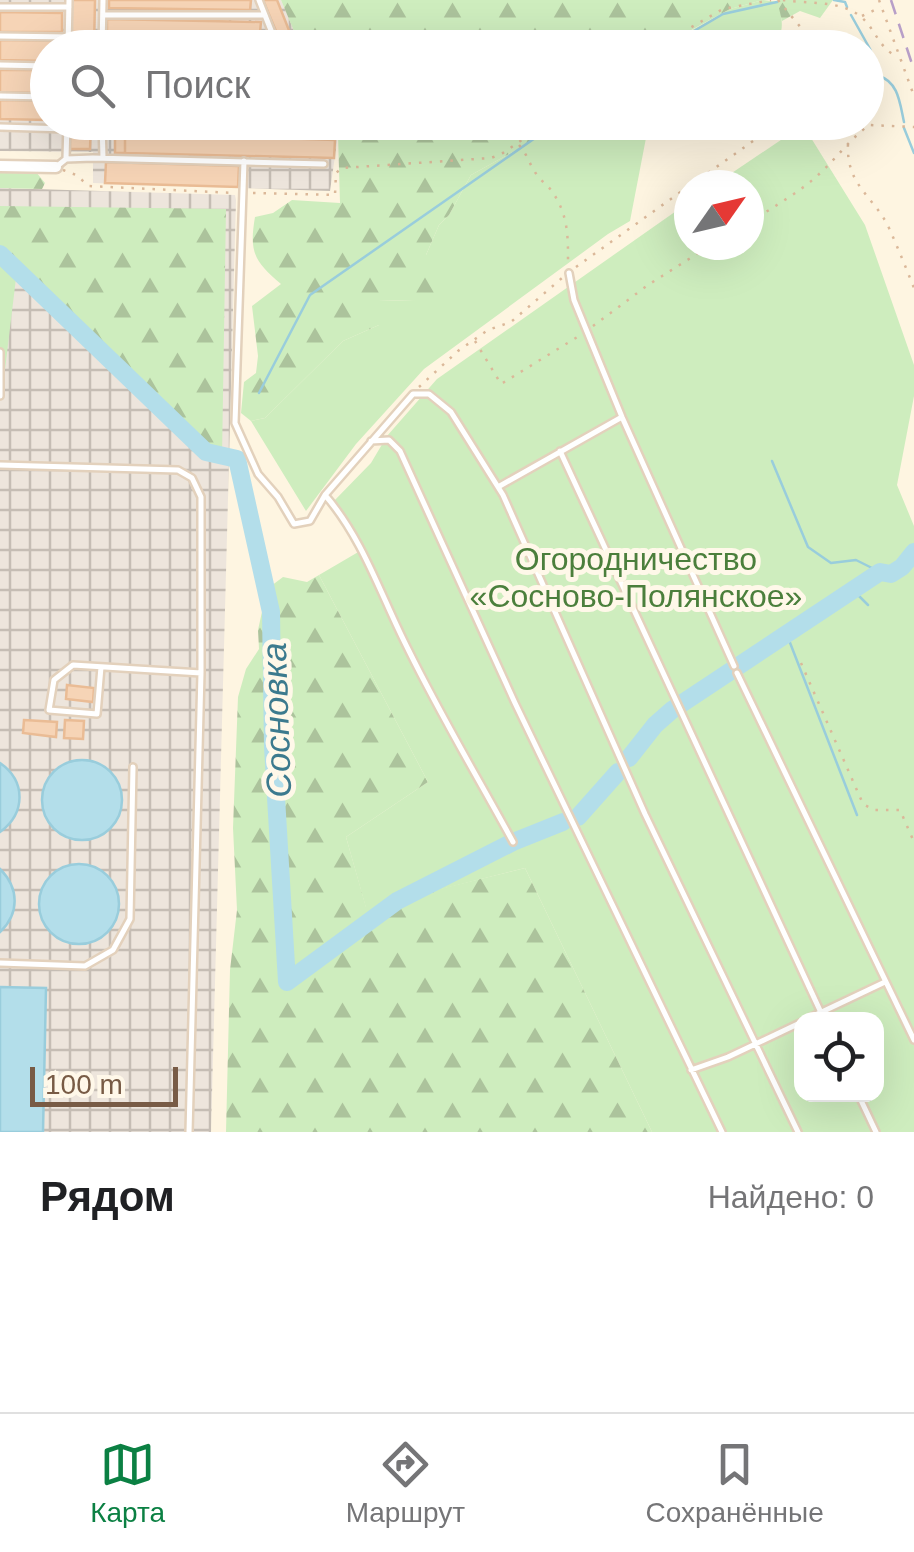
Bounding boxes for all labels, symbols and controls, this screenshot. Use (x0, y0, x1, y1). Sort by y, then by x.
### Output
search box (30, 30, 884, 140)
icon: search (65, 58, 120, 113)
text: Поиск (145, 64, 250, 106)
north arrow (674, 170, 764, 260)
park label: Огородничество «Сосново-Полянское» (470, 541, 802, 614)
water label: Сосновка (254, 642, 298, 798)
map controls (794, 1012, 884, 1102)
button: locate (794, 1012, 884, 1102)
scale bar (30, 1062, 178, 1106)
text: 100 m (45, 1069, 123, 1100)
text: Рядом (40, 1173, 175, 1220)
text: Найдено: 0 (708, 1179, 874, 1215)
tab: Карта (90, 1437, 165, 1529)
tab: Маршрут (346, 1437, 465, 1529)
tab: Сохранённые (645, 1437, 824, 1529)

